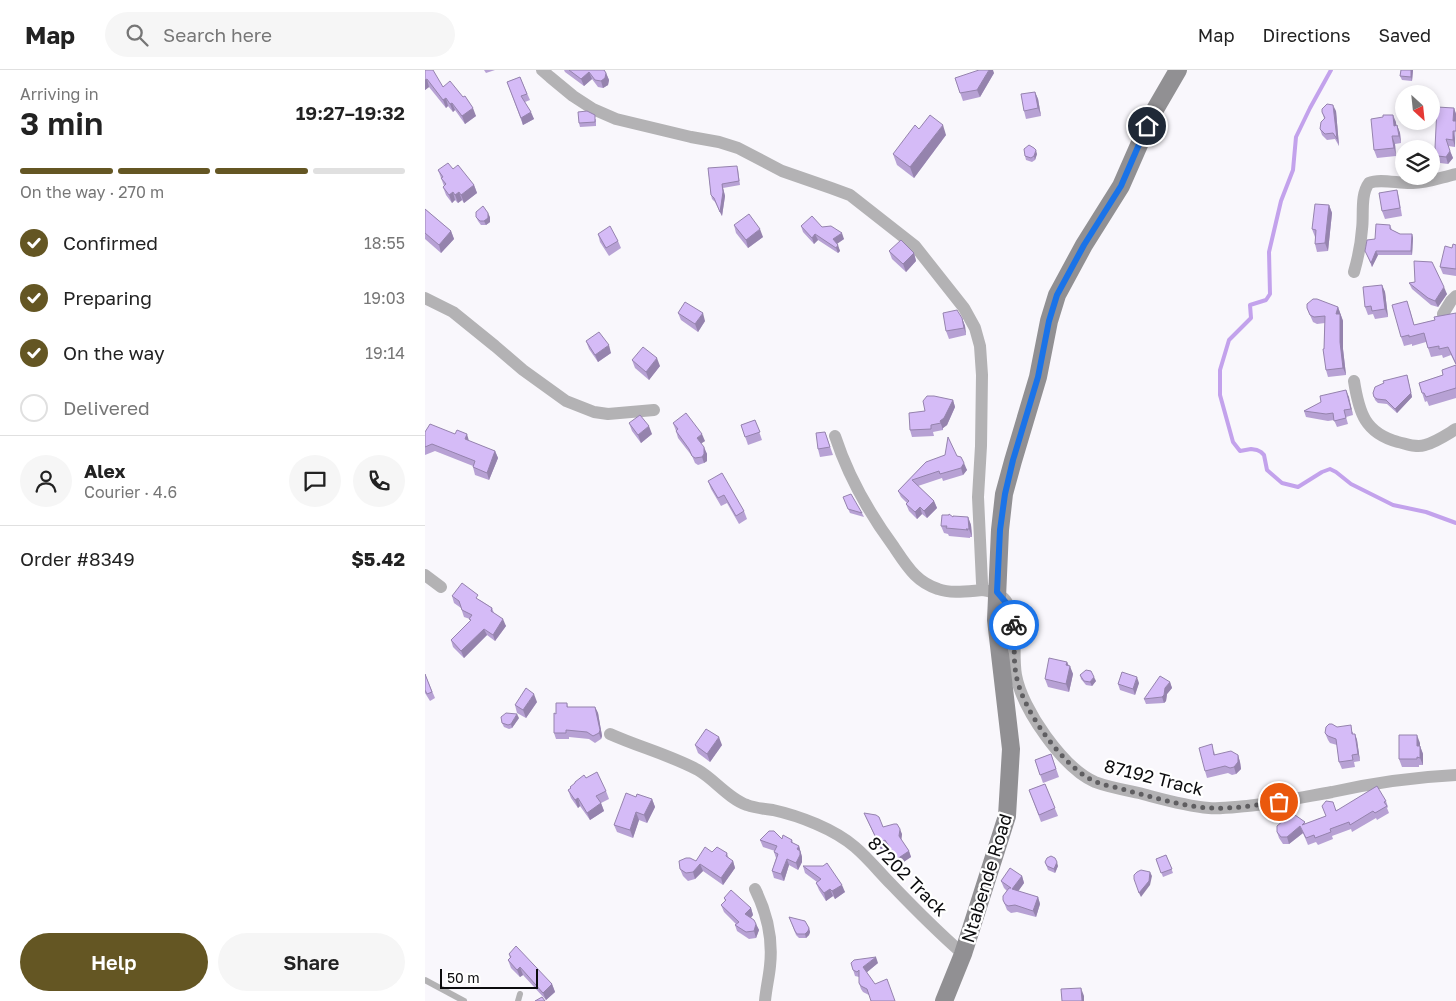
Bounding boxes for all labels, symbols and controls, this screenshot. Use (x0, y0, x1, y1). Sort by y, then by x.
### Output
search box (105, 12, 455, 57)
text: Map (25, 20, 75, 49)
icon: search (123, 21, 151, 49)
text: Search here (163, 23, 272, 46)
text: Map (1198, 24, 1234, 46)
text: Directions (1262, 24, 1350, 46)
text: Saved (1378, 24, 1431, 46)
text: Arriving in (20, 84, 99, 104)
north arrow (1395, 85, 1440, 130)
map controls (1395, 85, 1440, 185)
text: 19:27–19:32 (296, 101, 405, 124)
text: 3 min (20, 104, 103, 142)
pin (1126, 105, 1168, 147)
icon: home (1133, 112, 1161, 140)
button: layers (1395, 140, 1440, 185)
text: On the way · 270 m (20, 182, 164, 202)
icon: check (20, 229, 48, 257)
text: Confirmed (63, 231, 158, 254)
text: 18:55 (364, 233, 405, 253)
icon: check (20, 284, 48, 312)
text: Preparing (63, 286, 152, 309)
text: 19:03 (363, 288, 405, 308)
icon: check (20, 339, 48, 367)
text: On the way (63, 341, 165, 364)
text: 19:14 (365, 343, 405, 363)
text: Delivered (63, 396, 150, 419)
button: person (20, 455, 72, 507)
button: chat (289, 455, 341, 507)
button: phone (353, 455, 405, 507)
text: Alex (84, 459, 125, 482)
text: Courier · 4.6 (84, 482, 177, 502)
text: Order #8349 (20, 547, 135, 570)
text: $5.42 (351, 547, 405, 570)
courier (989, 600, 1039, 650)
icon: bike (1000, 611, 1028, 639)
street label: 87192 Track (1102, 754, 1206, 800)
pin (1258, 781, 1300, 823)
icon: bag (1265, 788, 1293, 816)
street label: Ntabende Road (956, 811, 1016, 945)
street label: 87202 Track (864, 832, 952, 920)
button: Help (20, 933, 208, 991)
button: Share (218, 933, 405, 991)
scale bar (440, 966, 537, 989)
text: 50 m (447, 969, 480, 986)

